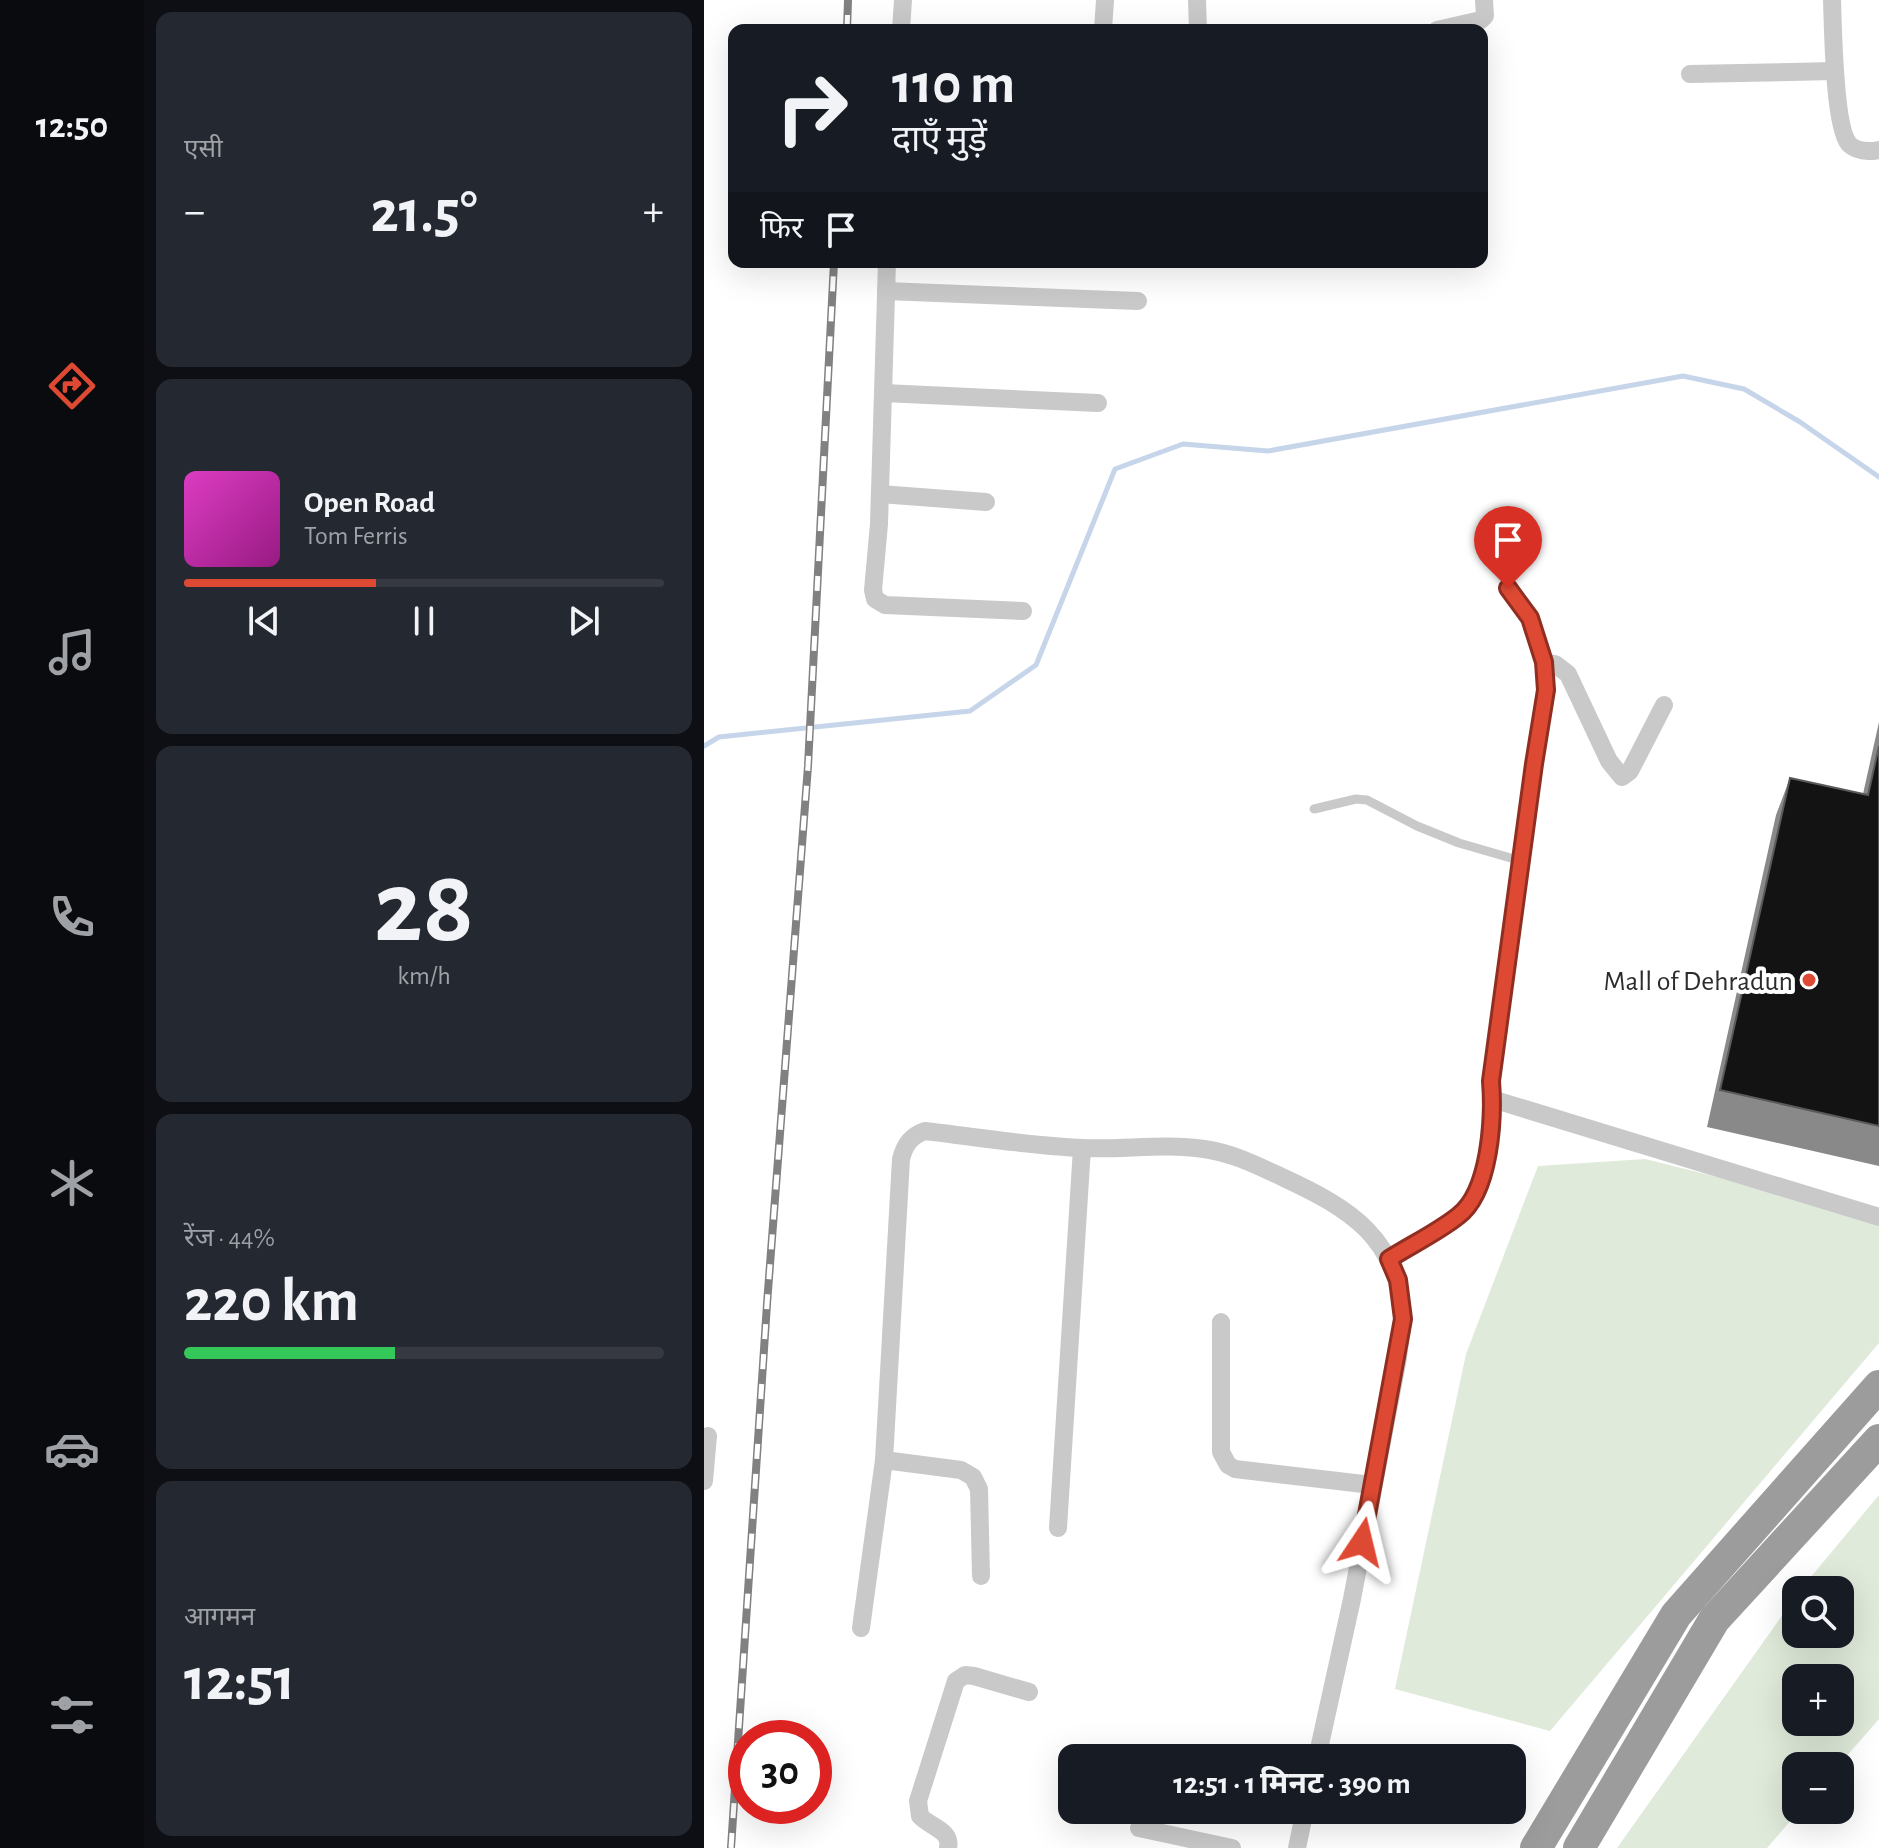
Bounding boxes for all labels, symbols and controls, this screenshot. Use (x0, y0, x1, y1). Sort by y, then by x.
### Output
icon: right (760, 56, 864, 160)
text: 110 m (892, 57, 1015, 113)
text: 12:50 (36, 108, 108, 144)
text: दाएँ मुड़ें (892, 122, 987, 158)
text: एसी (184, 136, 223, 162)
text: 21.5° (370, 183, 478, 243)
text: − (184, 190, 205, 234)
text: + (643, 190, 664, 234)
icon: arrive (819, 208, 863, 252)
text: फिर (760, 214, 803, 244)
icon: directions (44, 358, 100, 414)
text: Open Road (304, 488, 435, 518)
pin (1474, 506, 1542, 588)
icon: arrive (1486, 518, 1530, 562)
text: Tom Ferris (304, 523, 408, 549)
icon: previous (242, 599, 286, 643)
icon: pause (402, 599, 446, 643)
icon: next (562, 599, 606, 643)
icon: music (44, 624, 100, 680)
text: 28 (374, 857, 474, 961)
icon: phone (44, 889, 100, 945)
text: km/h (397, 963, 451, 989)
place label: Mall of Dehradun (1604, 968, 1793, 996)
marker: Mall of Dehradun (1800, 971, 1818, 989)
icon: climate (44, 1155, 100, 1211)
text: रेंज · 44% (184, 1225, 275, 1251)
text: 220 km (184, 1272, 359, 1332)
icon: car (44, 1421, 100, 1477)
position arrow (1320, 1500, 1404, 1584)
map controls (1782, 1576, 1854, 1824)
button: search (1782, 1576, 1854, 1648)
text: आगमन (184, 1604, 255, 1630)
text: 12:51 (184, 1651, 295, 1711)
button: + (1782, 1664, 1854, 1736)
icon: filters (44, 1687, 100, 1743)
speed limit sign: 30 (728, 1720, 832, 1824)
button: − (1782, 1752, 1854, 1824)
text: 12:51 · 1 मिनट · 390 m (1173, 1769, 1411, 1799)

